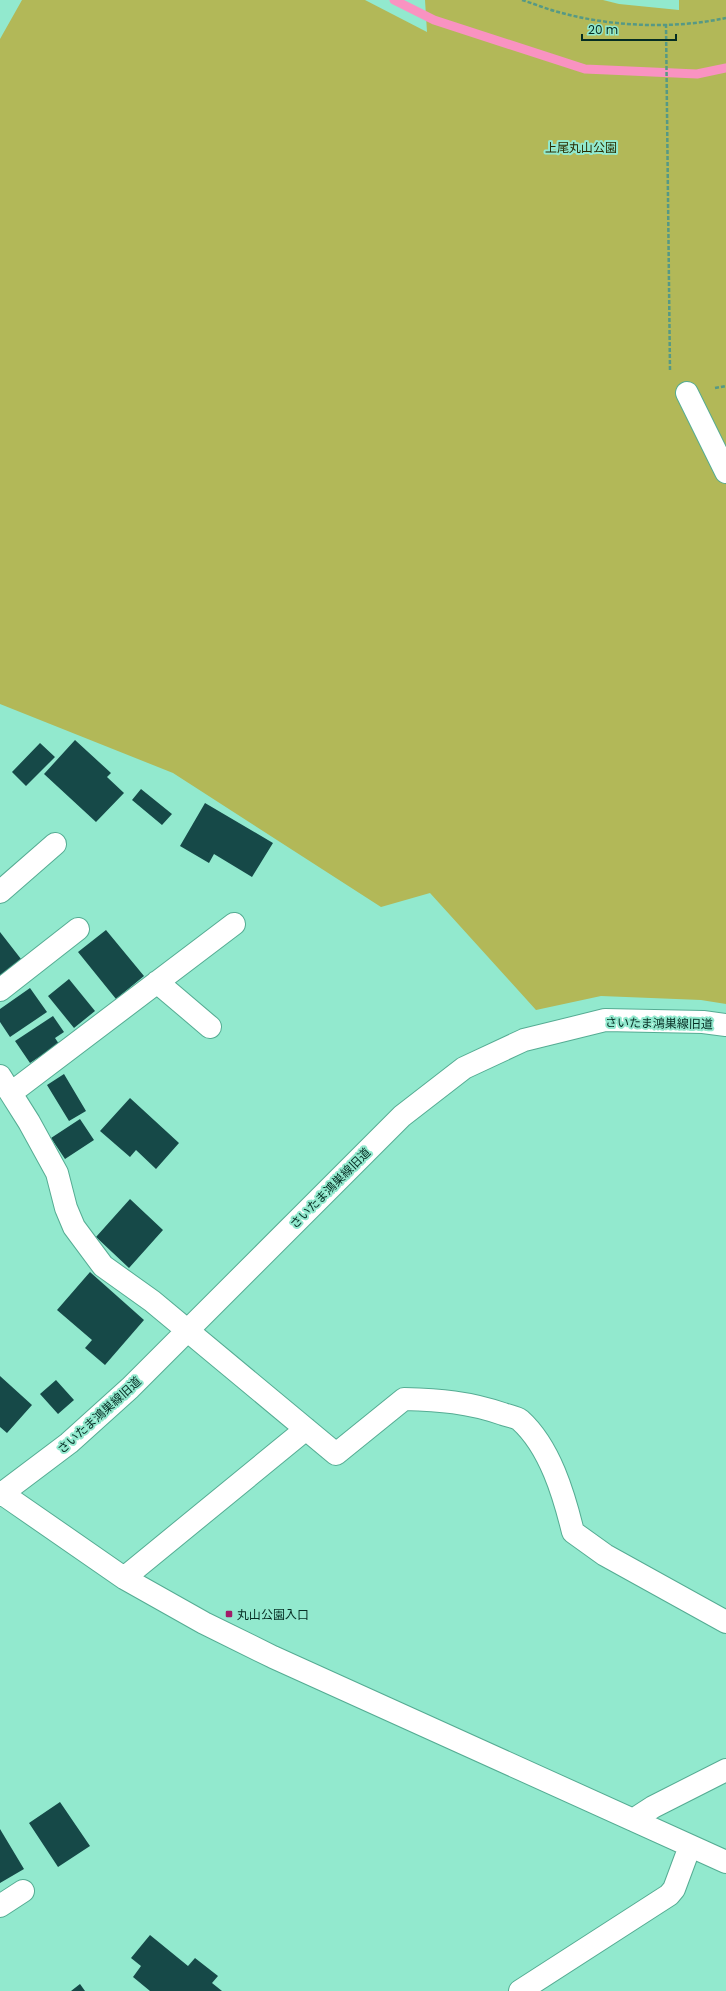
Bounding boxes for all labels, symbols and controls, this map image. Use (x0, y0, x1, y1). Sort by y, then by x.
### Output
scale bar (582, 16, 676, 42)
text: 20 m (588, 21, 618, 38)
park label: 上尾丸山公園 (545, 139, 617, 156)
street label: さいたま鴻巣線旧道 (605, 1014, 713, 1032)
street label: さいたま鴻巣線旧道 (286, 1144, 374, 1232)
street label: さいたま鴻巣線旧道 (53, 1373, 145, 1457)
place label: 丸山公園入口 (237, 1606, 309, 1623)
marker: 丸山公園入口 (224, 1609, 234, 1619)

